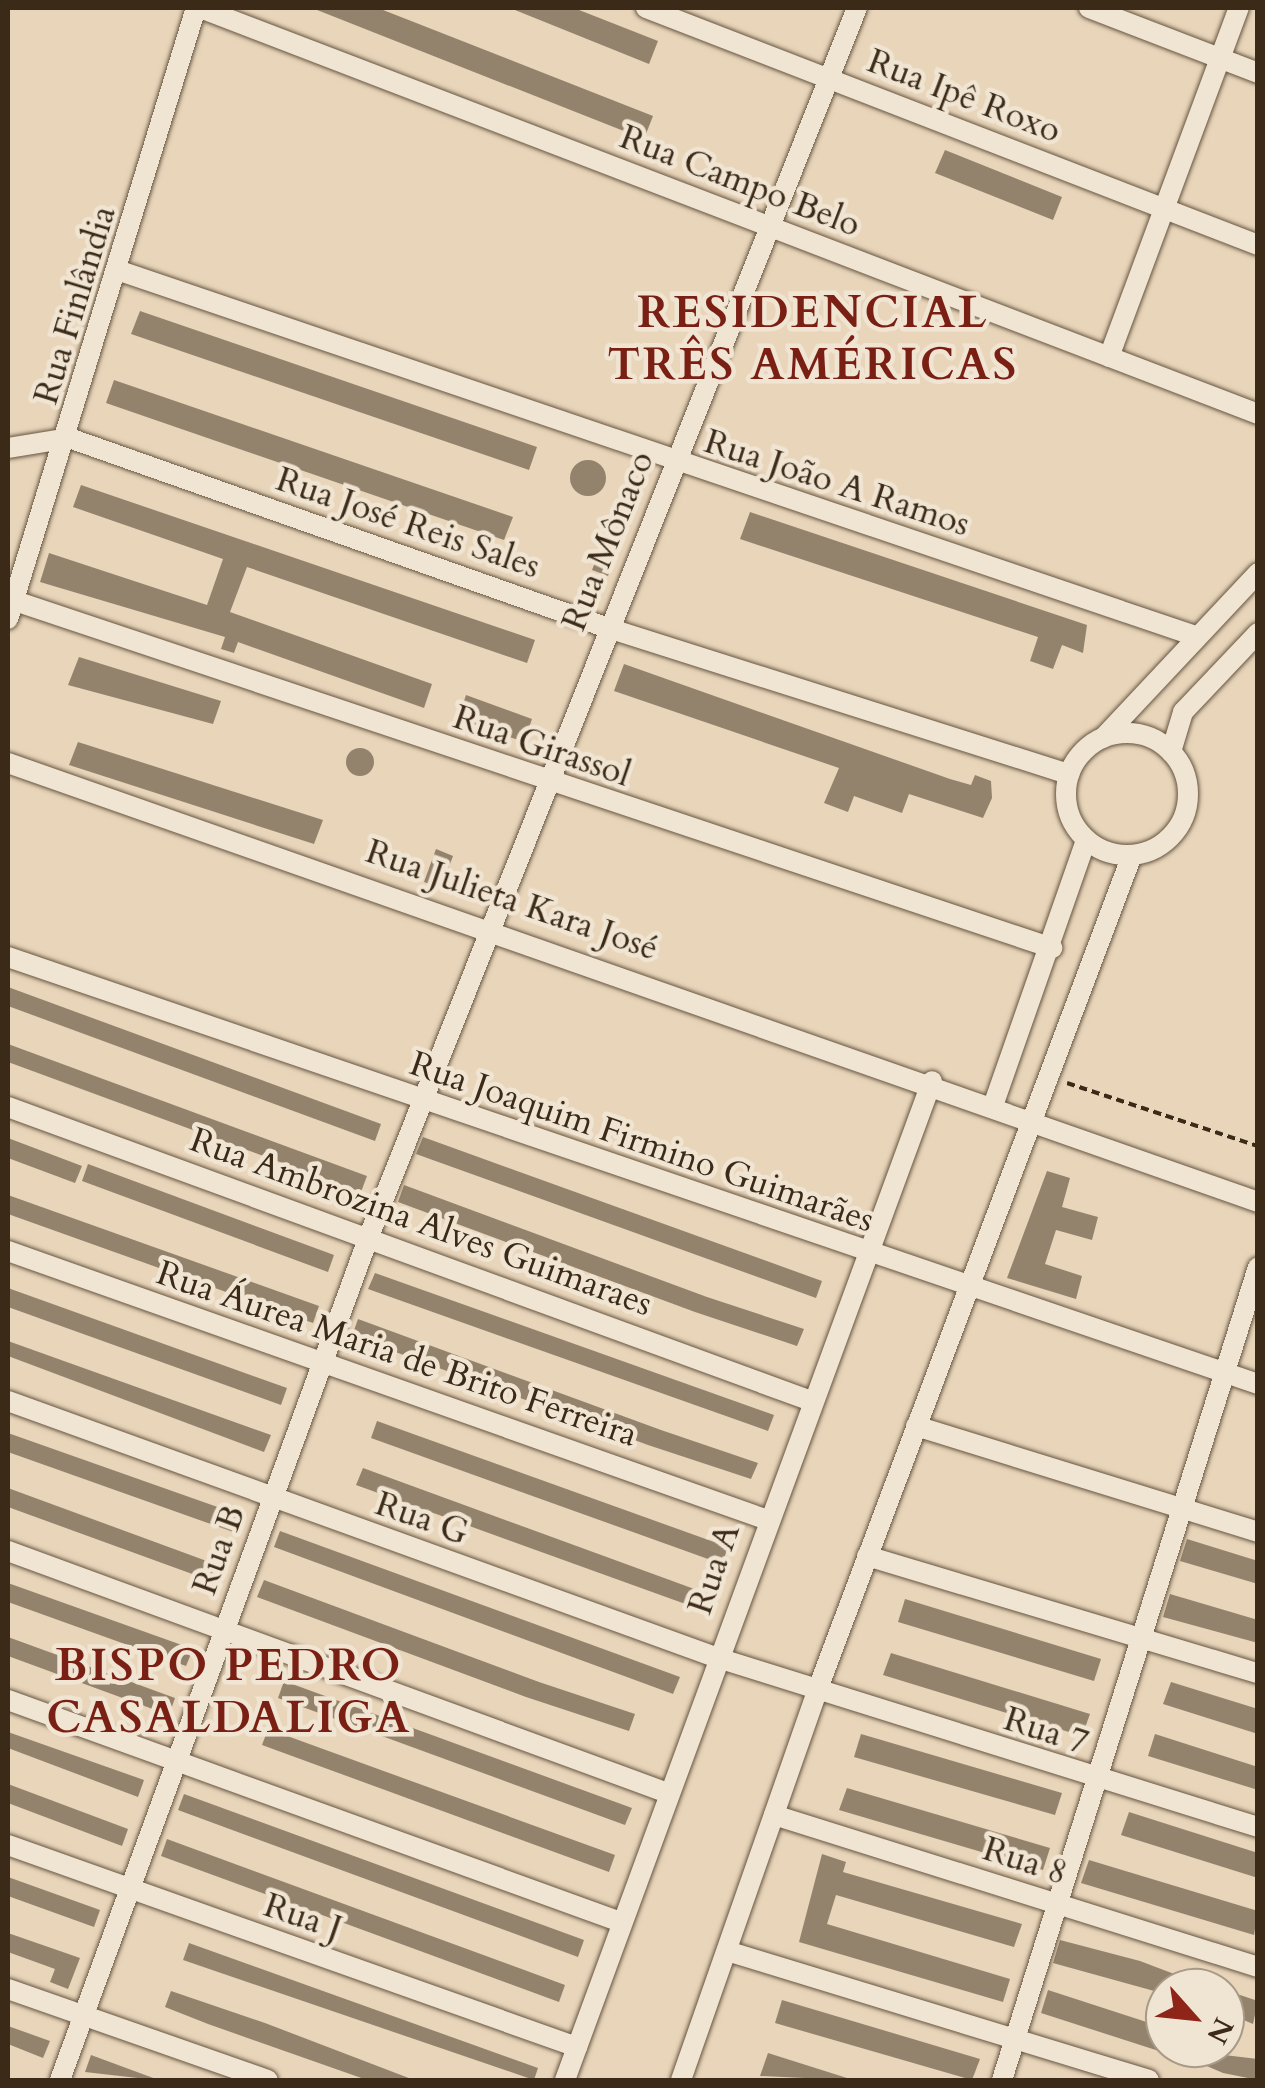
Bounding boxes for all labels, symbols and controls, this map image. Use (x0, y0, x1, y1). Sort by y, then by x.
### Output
street label: Rua Ipê Roxo (862, 40, 1066, 152)
street label: Rua Campo Belo (614, 116, 866, 246)
street label: Rua Finlândia (25, 201, 125, 409)
district label: RESIDENCIAL TRÊS AMÉRICAS (607, 286, 1019, 392)
street label: Rua João A Ramos (699, 420, 975, 546)
street label: Rua Mônaco (553, 445, 663, 637)
street label: Rua José Reis Sales (271, 458, 545, 588)
street label: Rua Girassol (448, 696, 636, 796)
street label: Rua Julieta Kara José (360, 830, 664, 970)
street label: Rua Joaquim Firmino Guimarães (404, 1043, 880, 1241)
street label: Rua Ambrozina Alves Guimaraes (184, 1119, 658, 1325)
street label: Rua Áurea Maria de Brito Ferreira (151, 1252, 643, 1456)
street label: Rua G (370, 1483, 474, 1553)
street label: Rua B (184, 1500, 254, 1600)
street label: Rua A (679, 1518, 749, 1620)
district label: BISPO PEDRO CASALDALIGA (46, 1639, 412, 1745)
street label: Rua 7 (999, 1698, 1093, 1764)
street label: Rua 8 (978, 1828, 1072, 1894)
street label: Rua J (258, 1884, 348, 1950)
north arrow (1145, 1968, 1245, 2068)
text: N (1198, 2011, 1242, 2050)

